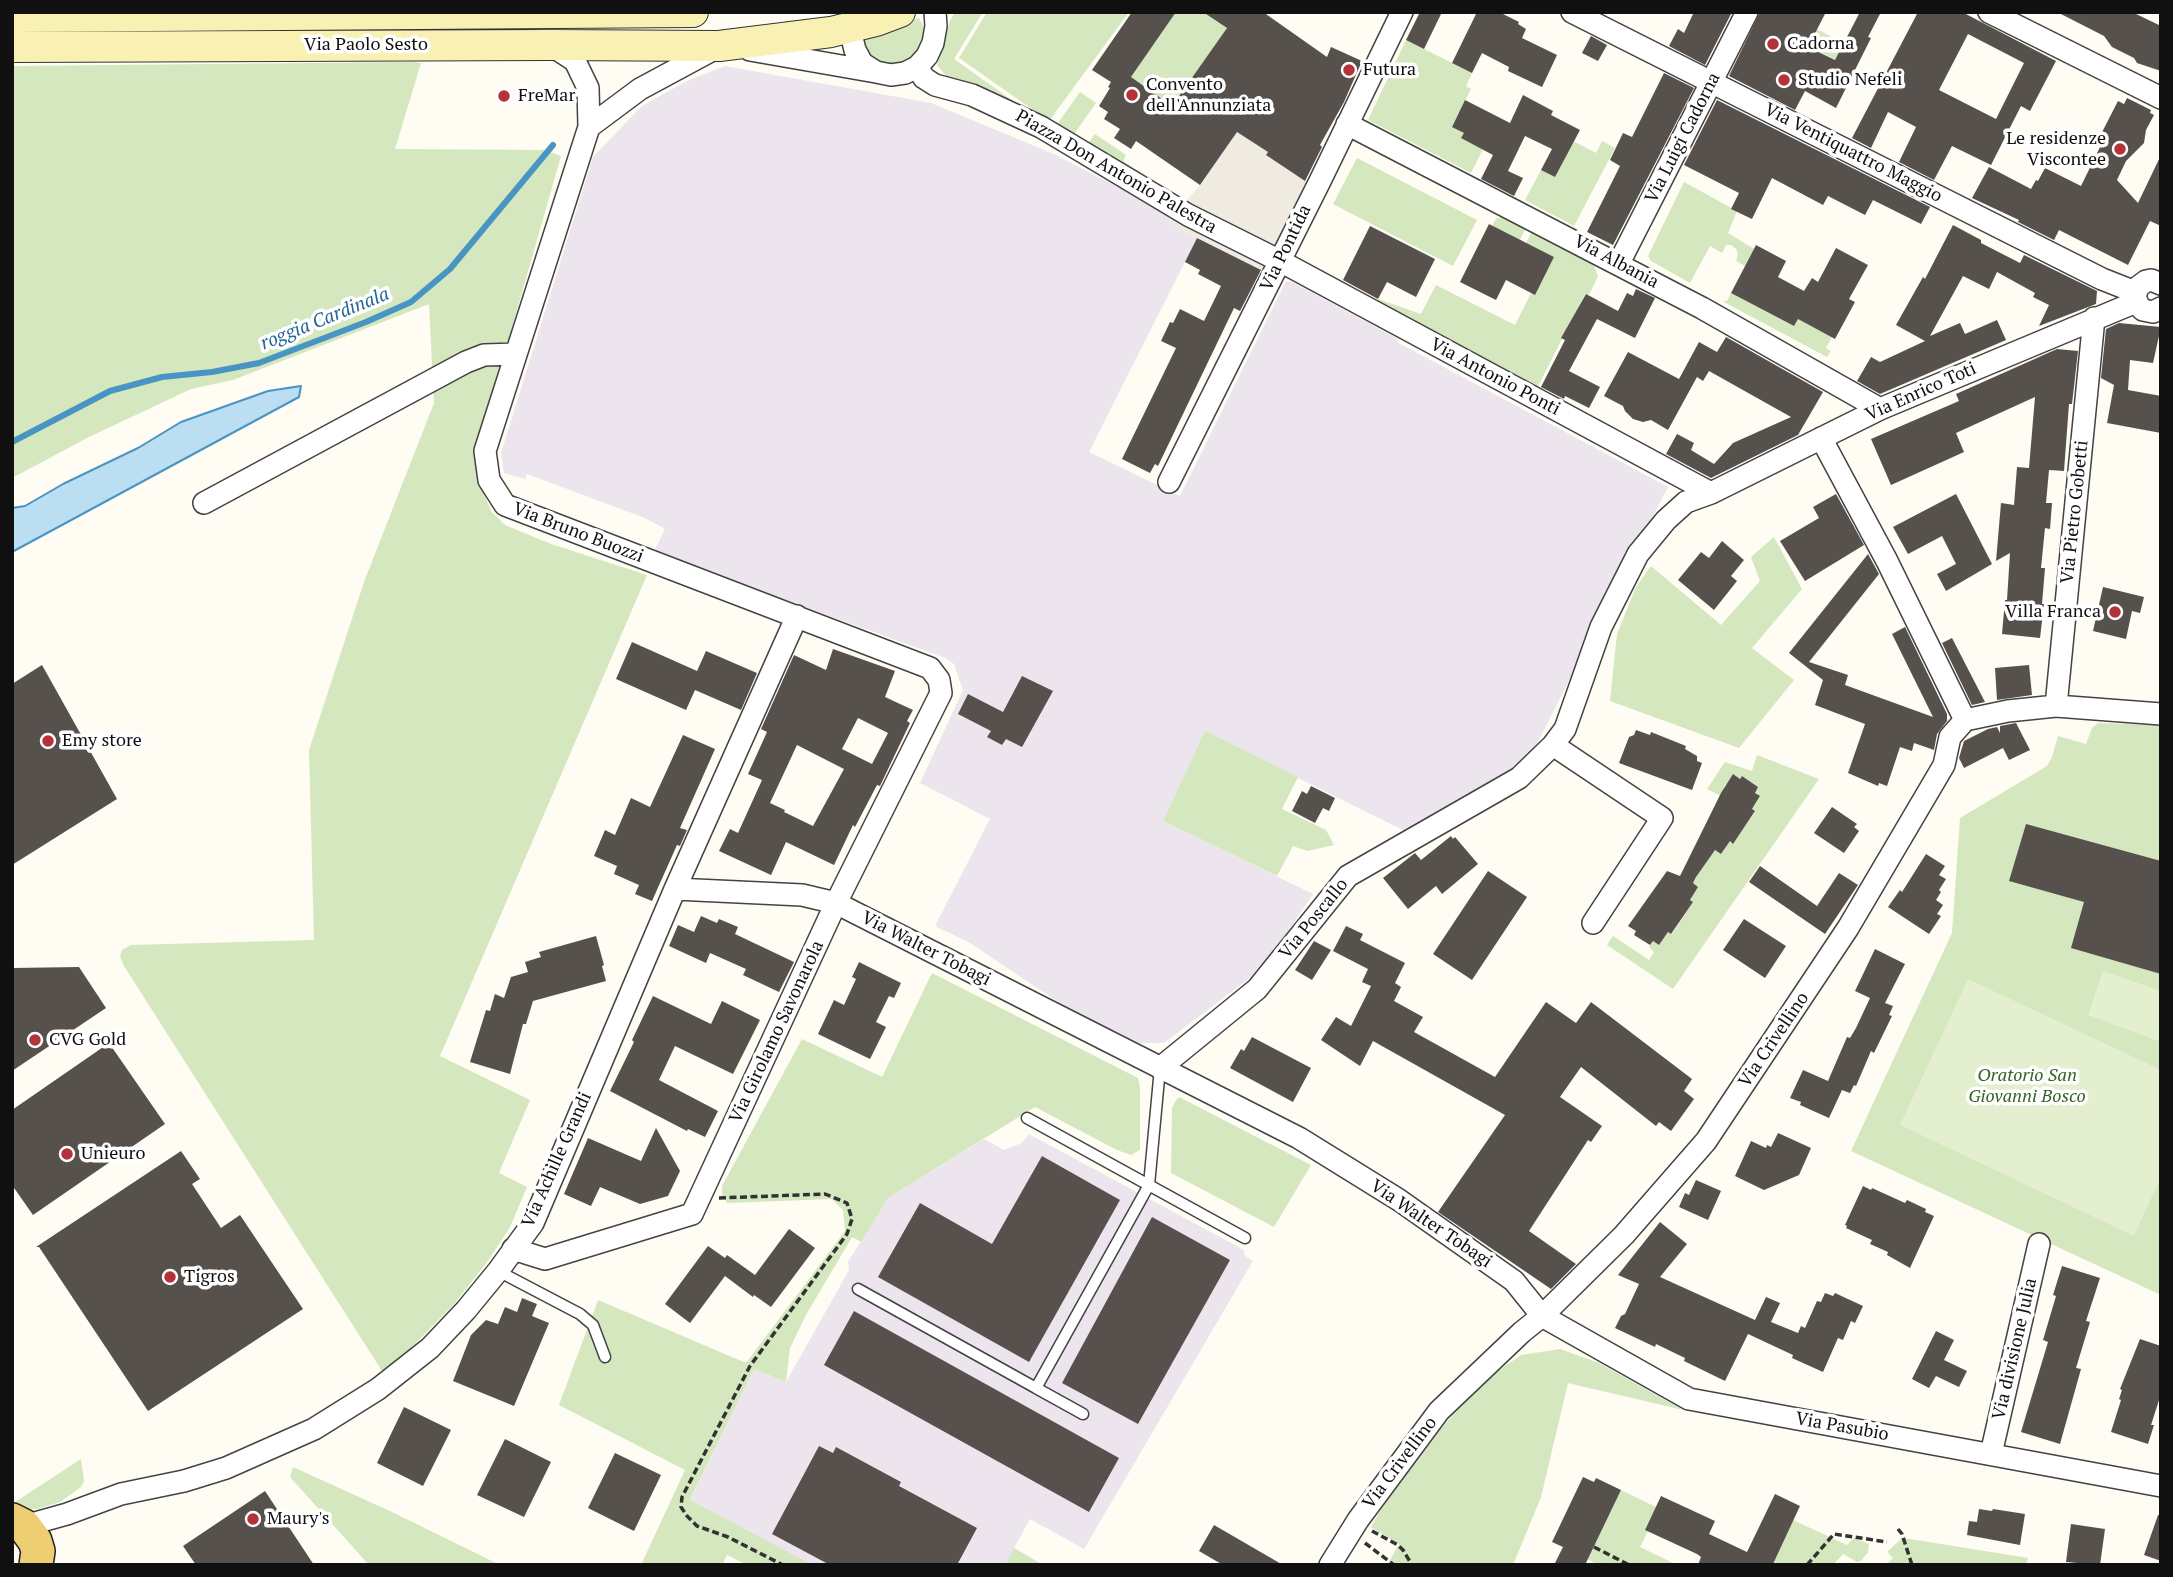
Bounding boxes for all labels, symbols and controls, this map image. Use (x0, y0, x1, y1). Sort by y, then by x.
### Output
place label: Cadorna (1787, 33, 1854, 55)
street label: Via Paolo Sesto (304, 34, 428, 56)
marker: Cadorna (1765, 36, 1781, 52)
place label: Futura (1363, 59, 1416, 81)
marker: Futura (1341, 62, 1357, 78)
street label: Via Luigi Cadorna (1641, 69, 1725, 207)
place label: Studio Nefeli (1798, 69, 1902, 91)
marker: Studio Nefeli (1776, 72, 1792, 88)
place label: Convento dell'Annunziata (1146, 74, 1271, 116)
place label: FreMar (518, 85, 575, 107)
marker: Convento dell'Annunziata (1124, 87, 1140, 103)
marker: FreMar (496, 88, 512, 104)
street label: Via Ventiquattro Maggio (1761, 99, 1945, 207)
street label: Piazza Don Antonio Palestra (1012, 106, 1220, 238)
place label: Le residenze Viscontee (2006, 128, 2106, 170)
marker: Le residenze Viscontee (2112, 141, 2128, 157)
street label: Via Pontida (1256, 201, 1316, 295)
street label: Via Albania (1570, 231, 1662, 293)
water label: roggia Cardinala (257, 283, 393, 355)
street label: Via Antonio Ponti (1426, 334, 1564, 420)
street label: Via Enrico Toti (1862, 358, 1980, 426)
street label: Via Pietro Gobetti (2057, 439, 2093, 585)
street label: Via Bruno Buozzi (510, 498, 646, 568)
place label: Villa Franca (2005, 601, 2101, 623)
marker: Villa Franca (2107, 604, 2123, 620)
place label: Emy store (62, 730, 142, 752)
marker: Emy store (40, 733, 56, 749)
street label: Via Poscallo (1275, 874, 1353, 964)
street label: Via Walter Tobagi (858, 907, 994, 991)
street label: Via Girolamo Savonarola (725, 937, 829, 1127)
street label: Via Crivellino (1734, 988, 1814, 1092)
place label: CVG Gold (49, 1029, 126, 1051)
marker: CVG Gold (27, 1032, 43, 1048)
park label: Oratorio San Giovanni Bosco (1968, 1065, 2086, 1108)
street label: Via Achille Grandi (517, 1089, 597, 1231)
place label: Unieuro (81, 1143, 145, 1165)
marker: Unieuro (59, 1146, 75, 1162)
street label: Via Walter Tobagi (1366, 1175, 1496, 1273)
place label: Tigros (184, 1266, 235, 1288)
marker: Tigros (162, 1269, 178, 1285)
street label: Via divisione Julia (1988, 1276, 2042, 1422)
street label: Via Pasubio (1794, 1408, 1890, 1446)
street label: Via Crivellino (1358, 1413, 1442, 1513)
place label: Maury's (267, 1508, 330, 1530)
marker: Maury's (245, 1511, 261, 1527)

